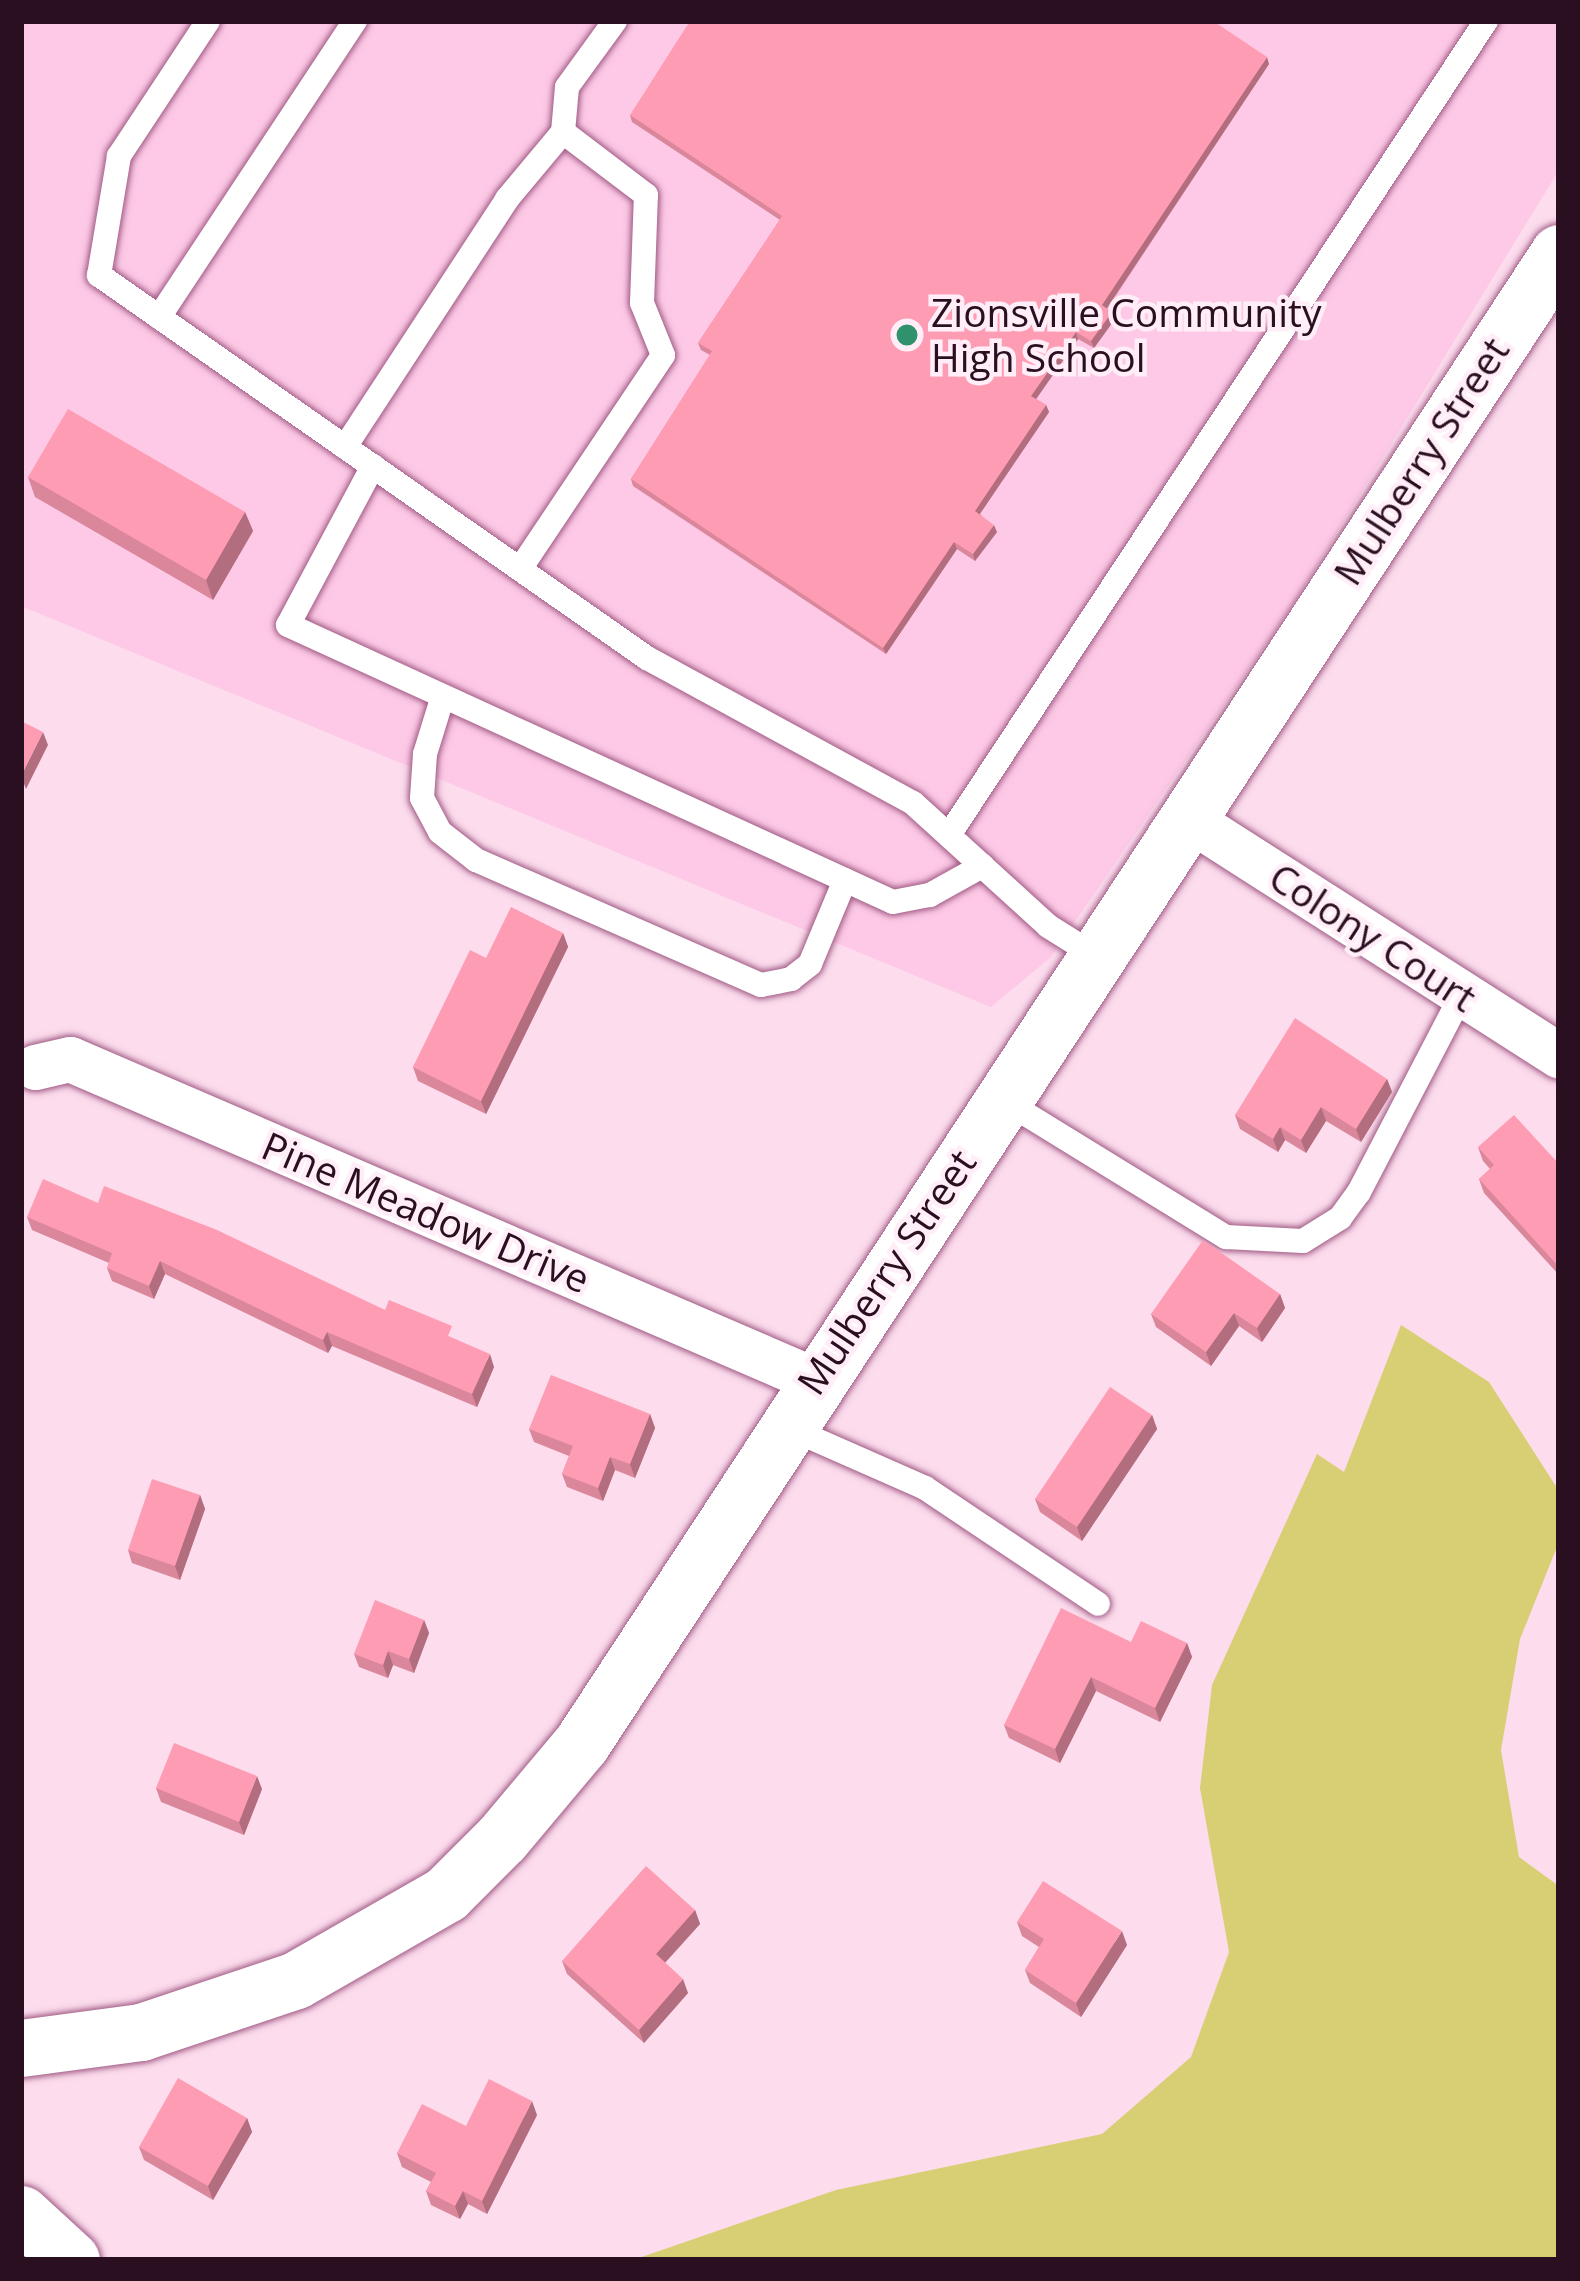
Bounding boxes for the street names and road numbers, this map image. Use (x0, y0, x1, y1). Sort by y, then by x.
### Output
street label: Mulberry Street (1324, 329, 1518, 593)
street label: Colony Court (1261, 853, 1485, 1021)
street label: Pine Meadow Drive (255, 1122, 597, 1302)
street label: Mulberry Street (787, 1141, 985, 1403)

